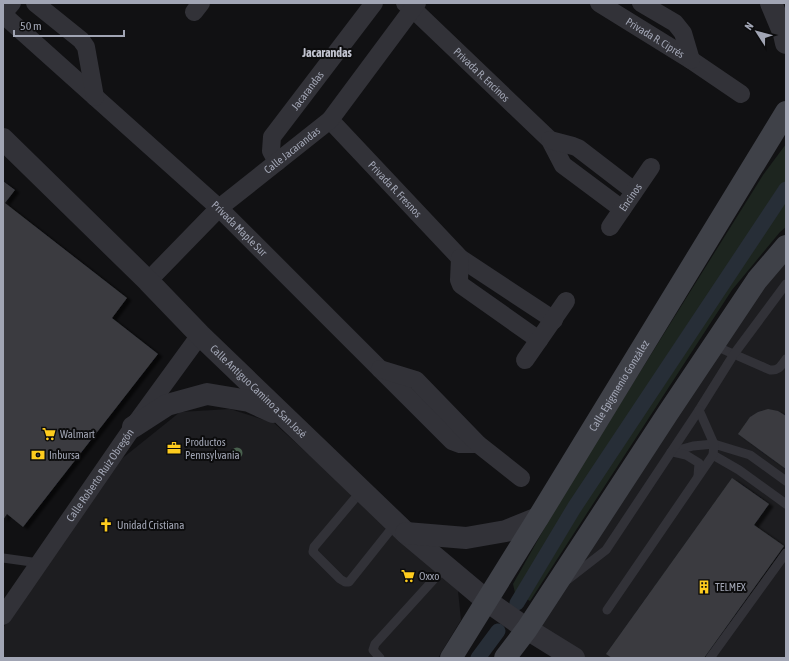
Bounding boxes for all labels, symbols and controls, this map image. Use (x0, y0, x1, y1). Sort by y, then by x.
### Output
scale bar (14, 12, 124, 38)
north arrow (737, 12, 777, 52)
street label: Privada R. Ciprés (624, 15, 687, 60)
text: 50 m (20, 19, 42, 33)
text: N (742, 20, 756, 32)
street label: Privada R. Encinos (451, 45, 512, 104)
district label: Jacarandas (301, 46, 353, 60)
street label: Jacarandas (289, 69, 326, 112)
street label: Calle Jacarandas (262, 124, 322, 176)
street label: Privada R. Fresnos (366, 159, 424, 220)
street label: Encinos (617, 181, 644, 213)
street label: Privada Maple Sur (209, 199, 270, 259)
street label: Calle Epigmenio González (587, 338, 651, 433)
street label: Calle Antiguo Camino a San José (208, 342, 309, 440)
supermarket icon: Walmart (41, 426, 57, 442)
street label: Calle Roberto Ruiz Obregón (64, 426, 136, 524)
place label: Walmart (60, 428, 95, 440)
place label: Productos Pennsylvania (185, 436, 240, 461)
office icon: Productos Pennsylvania (166, 440, 182, 456)
bank icon: Inbursa (30, 447, 46, 463)
place label: Inbursa (49, 449, 80, 461)
church icon: Unidad Cristiana (98, 517, 114, 533)
place label: Unidad Cristiana (117, 519, 184, 531)
supermarket icon: Oxxo (400, 568, 416, 584)
place label: Oxxo (419, 570, 439, 582)
building icon: TELMEX (696, 579, 712, 595)
place label: TELMEX (715, 581, 746, 593)

